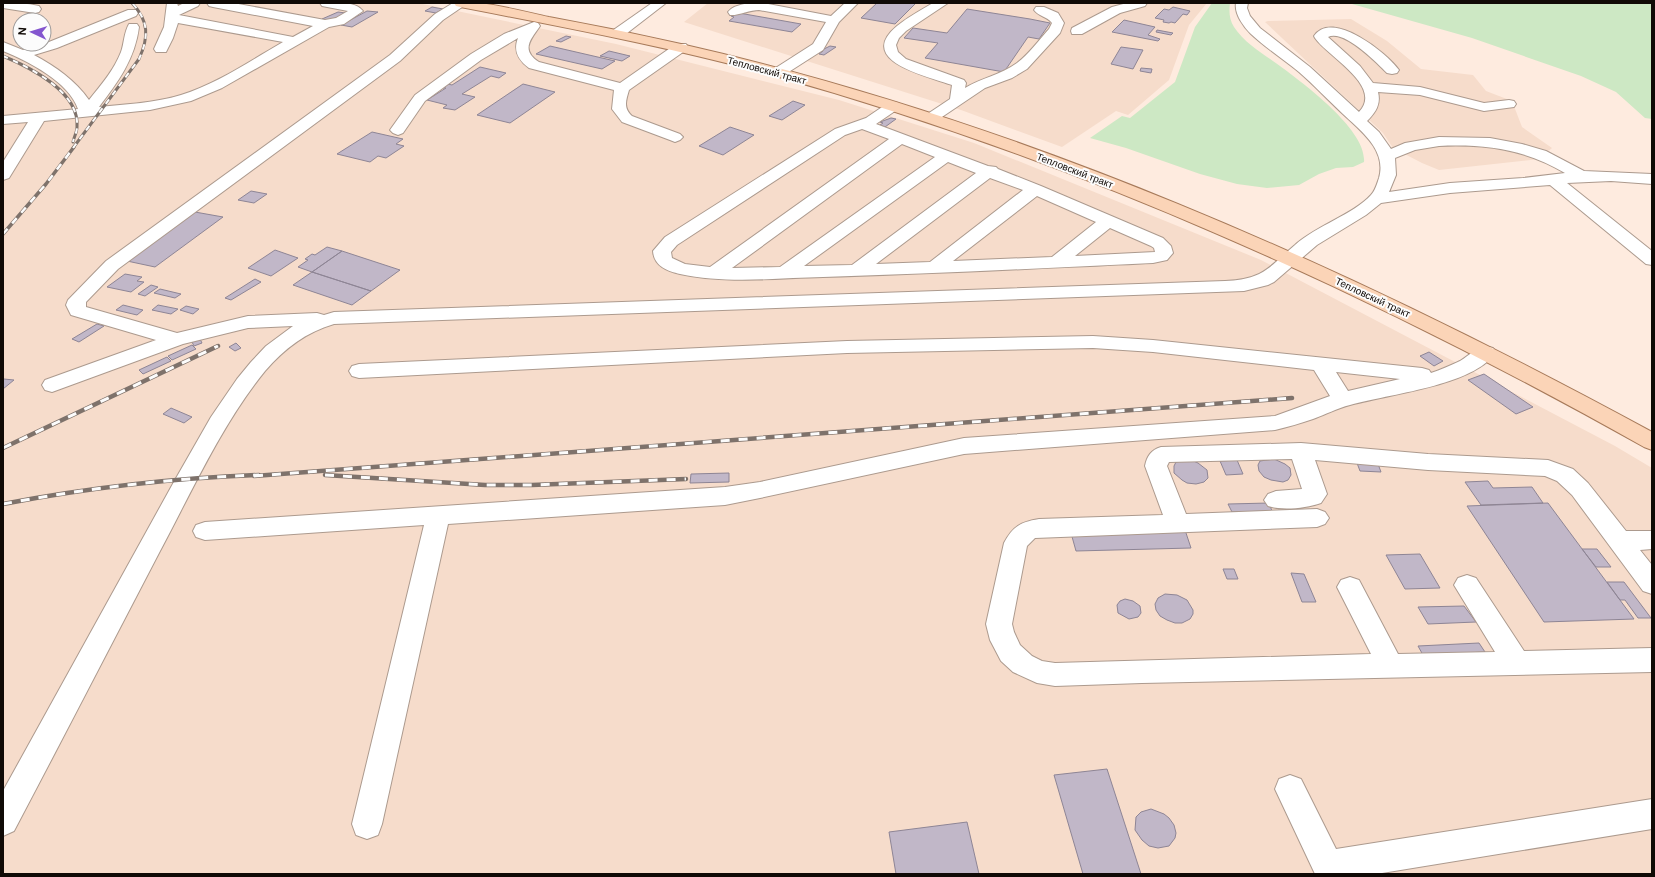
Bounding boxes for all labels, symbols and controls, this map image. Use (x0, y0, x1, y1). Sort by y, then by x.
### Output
north arrow (12, 12, 52, 52)
text: N (15, 27, 29, 36)
street label: Тепловский тракт (726, 54, 808, 87)
street label: Тепловский тракт (1035, 150, 1115, 191)
street label: Тепловский тракт (1333, 274, 1413, 321)

